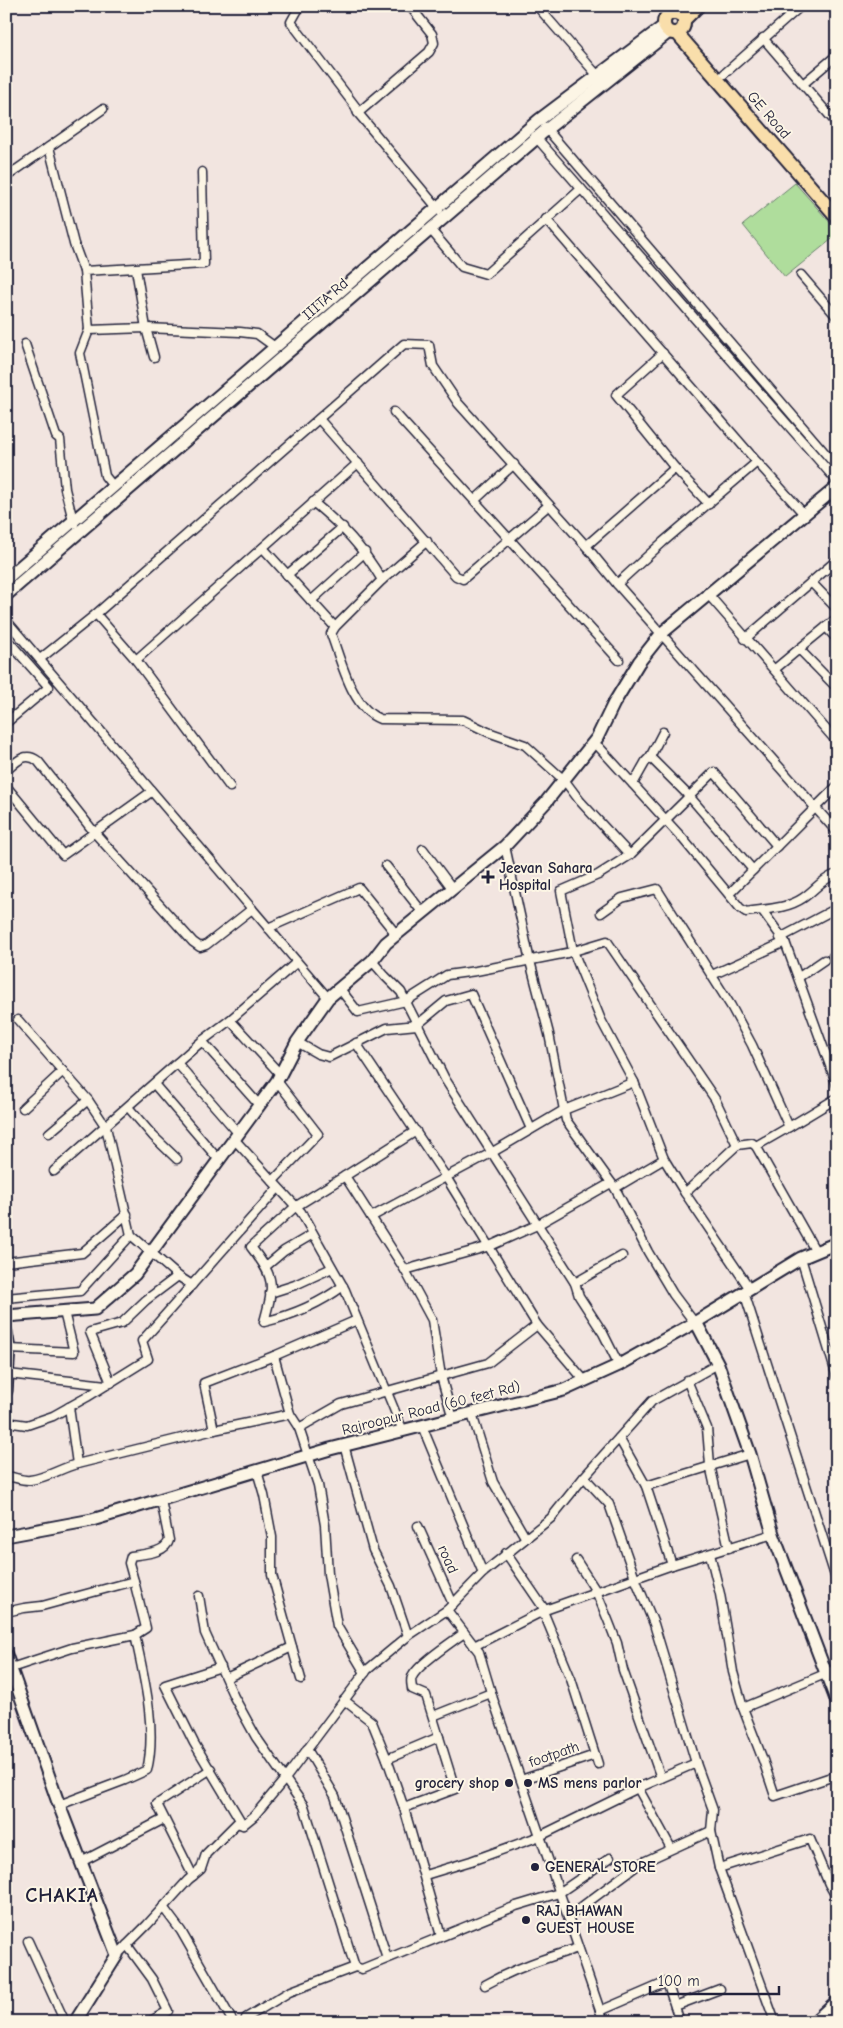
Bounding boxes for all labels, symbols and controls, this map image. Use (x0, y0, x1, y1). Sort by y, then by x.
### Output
street label: GE Road (743, 88, 795, 142)
street label: IIITA Rd (298, 274, 352, 324)
place label: Jeevan Sahara Hospital (499, 859, 593, 894)
marker: Jeevan Sahara Hospital (481, 870, 495, 884)
street label: Rajroopur Road (60 feet Rd) (340, 1377, 522, 1439)
street label: road (434, 1542, 462, 1576)
street label: footpath (526, 1737, 582, 1771)
place label: grocery shop (415, 1774, 499, 1792)
place label: MS mens parlor (538, 1774, 642, 1792)
marker: grocery shop (503, 1777, 515, 1789)
marker: MS mens parlor (522, 1777, 534, 1789)
place label: GENERAL STORE (545, 1858, 656, 1876)
marker: GENERAL STORE (529, 1861, 541, 1873)
district label: CHAKIA (25, 1884, 99, 1907)
place label: RAJ BHAWAN GUEST HOUSE (536, 1902, 634, 1937)
marker: RAJ BHAWAN GUEST HOUSE (520, 1914, 532, 1926)
scale bar (650, 1963, 779, 1995)
text: 100 m (658, 1972, 700, 1990)

